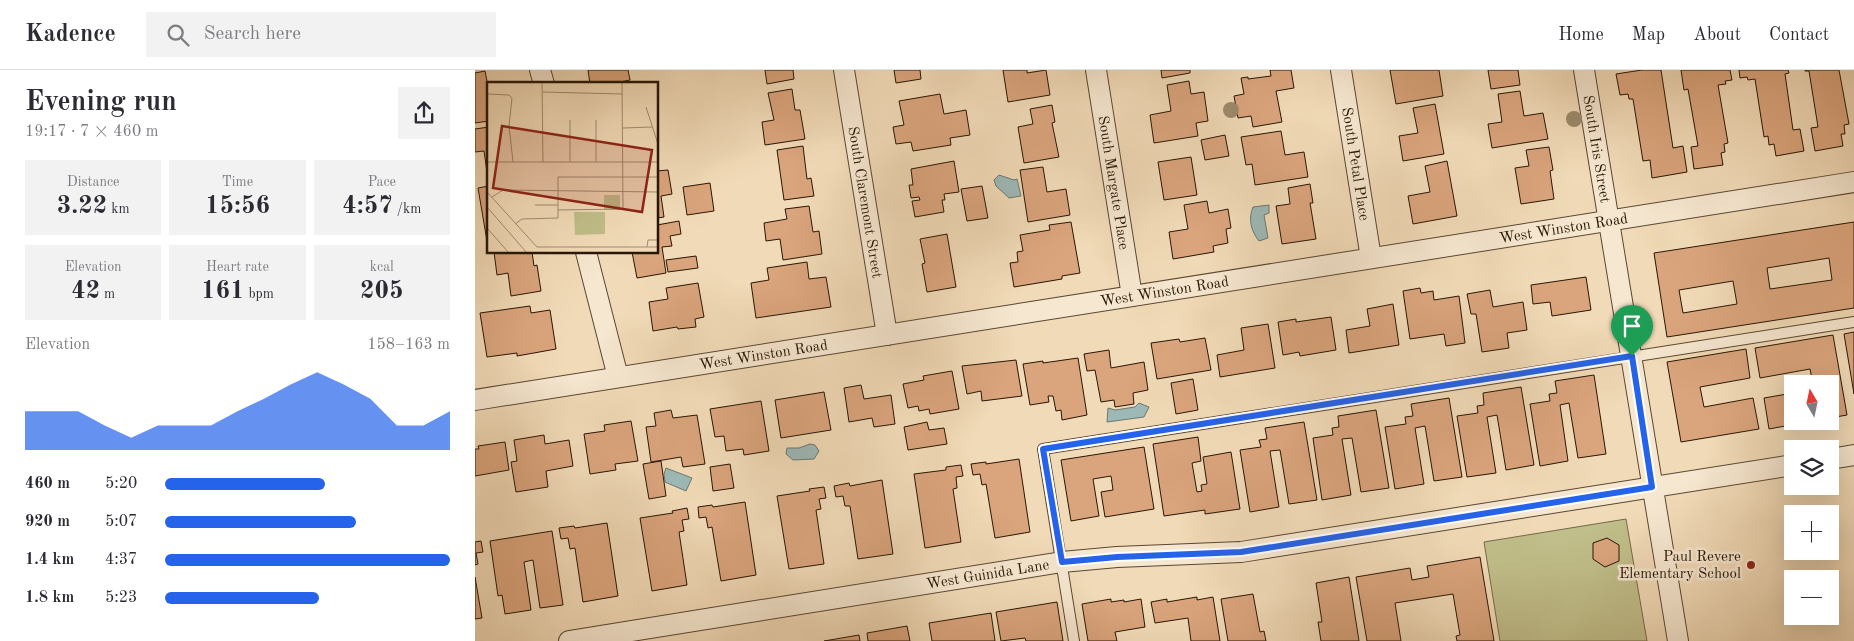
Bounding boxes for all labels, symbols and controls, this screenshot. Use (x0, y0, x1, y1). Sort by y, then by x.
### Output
search box (146, 12, 496, 57)
icon: search (164, 21, 192, 49)
text: Kadence (25, 23, 116, 47)
text: Search here (204, 25, 301, 44)
text: Home (1558, 26, 1604, 44)
text: Map (1632, 26, 1665, 44)
text: About (1693, 26, 1741, 44)
text: Contact (1769, 26, 1829, 44)
inset map (487, 82, 659, 254)
button: share (398, 87, 450, 139)
text: Evening run (25, 89, 177, 117)
street label: South Iris Street (1579, 94, 1612, 204)
street label: South Petal Place (1338, 106, 1371, 222)
street label: South Margate Place (1094, 115, 1131, 251)
text: 19:17 · 7 × 460 m (25, 124, 158, 140)
street label: South Claremont Street (844, 125, 884, 280)
text: Distance (67, 175, 120, 189)
text: Time (222, 175, 253, 189)
text: Pace (368, 175, 396, 189)
text: 3.22 (57, 194, 107, 219)
text: 15:56 (205, 194, 270, 219)
text: 4:57 (342, 194, 393, 219)
text: km (107, 202, 130, 216)
text: /km (393, 202, 421, 216)
street label: West Winston Road (1498, 212, 1629, 247)
text: Elevation (65, 260, 122, 274)
text: Heart rate (206, 260, 269, 274)
text: kcal (370, 260, 394, 274)
street label: West Winston Road (1099, 275, 1230, 310)
text: 42 (71, 279, 100, 304)
text: 161 (201, 279, 245, 304)
text: 205 (360, 279, 404, 304)
text: m (100, 287, 115, 301)
text: bpm (245, 287, 274, 301)
pin (1611, 305, 1653, 356)
icon: arrive (1618, 312, 1646, 340)
text: Elevation (25, 337, 90, 353)
text: 158–163 m (367, 337, 450, 353)
street label: West Winston Road (698, 338, 829, 373)
north arrow (1784, 375, 1839, 430)
map controls (1784, 375, 1839, 625)
button: layers (1784, 440, 1839, 495)
text: 460 m (25, 476, 70, 492)
text: 5:20 (105, 476, 137, 492)
button: + (1784, 505, 1839, 560)
text: 920 m (25, 514, 70, 530)
text: 5:07 (105, 514, 137, 530)
place label: Paul Revere Elementary School (1619, 550, 1741, 582)
text: 1.4 km (25, 552, 74, 568)
text: 4:37 (105, 552, 137, 568)
street label: West Guinida Lane (925, 558, 1051, 593)
marker: Paul Revere Elementary School (1745, 559, 1757, 571)
button: − (1784, 570, 1839, 625)
text: 1.8 km (25, 590, 74, 606)
text: 5:23 (105, 590, 137, 606)

